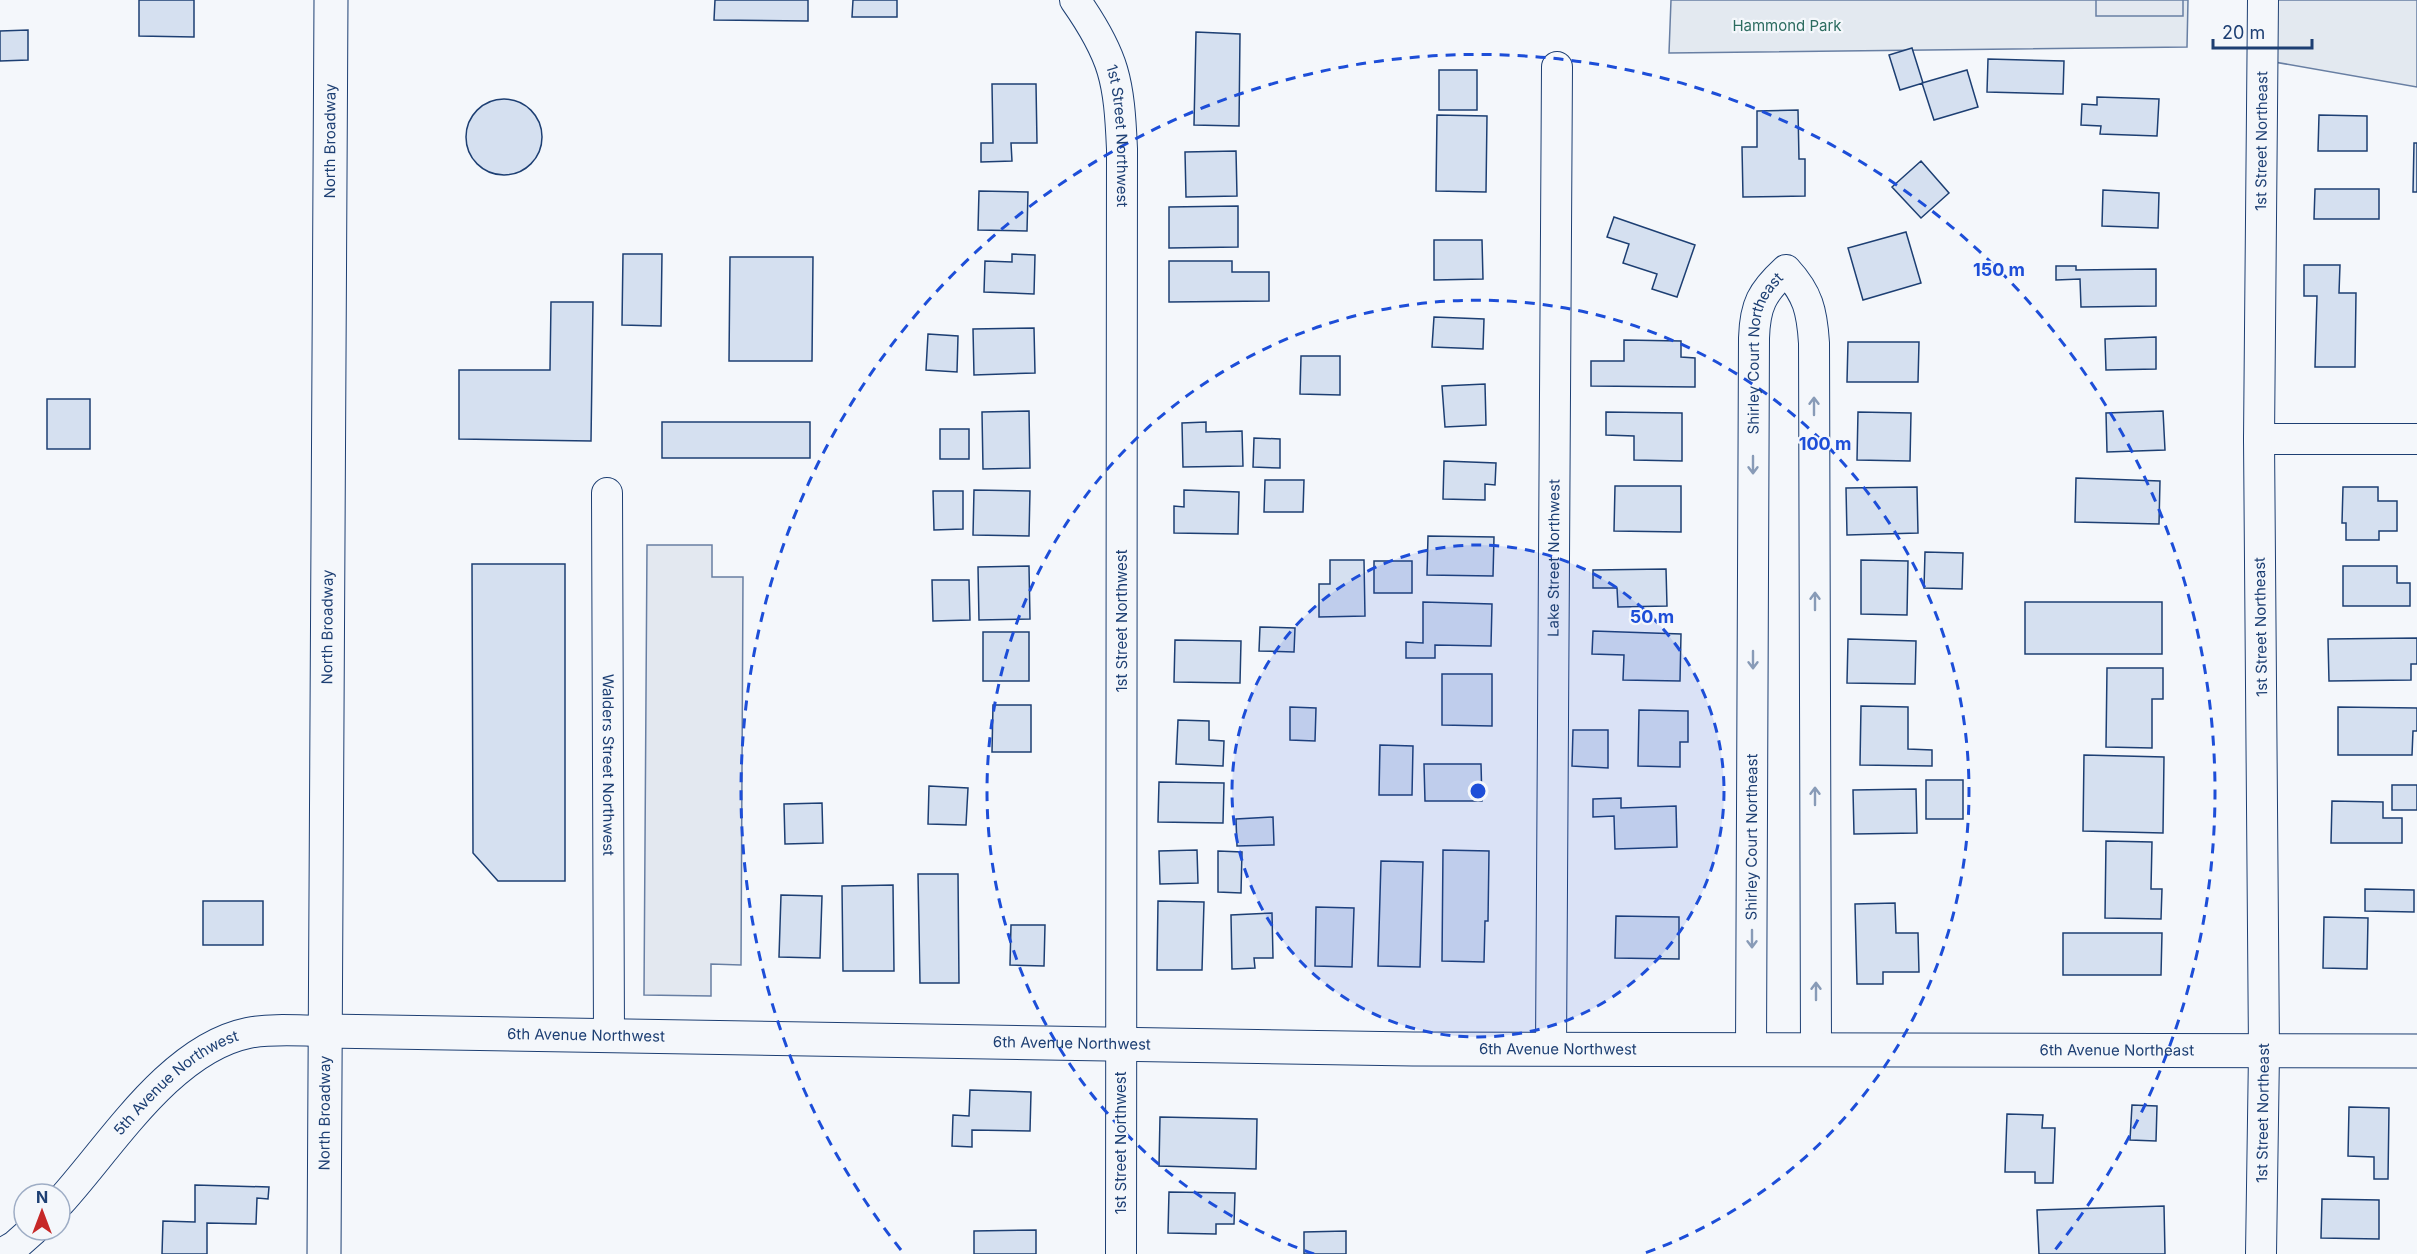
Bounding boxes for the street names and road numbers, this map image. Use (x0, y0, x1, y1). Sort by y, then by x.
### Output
street label: 1st Street Northwest (1102, 62, 1132, 207)
street label: 1st Street Northeast (2251, 71, 2271, 211)
street label: North Broadway (320, 83, 340, 199)
street label: Shirley Court Northeast (1744, 268, 1787, 434)
street label: Lake Street Northwest (1544, 479, 1563, 637)
street label: 1st Street Northwest (1112, 549, 1131, 693)
street label: 1st Street Northeast (2250, 557, 2271, 697)
street label: North Broadway (317, 569, 337, 685)
street label: Walders Street Northwest (599, 674, 618, 856)
street label: Shirley Court Northeast (1742, 753, 1761, 920)
street label: 6th Avenue Northwest (507, 1024, 665, 1046)
street label: 5th Avenue Northwest (109, 1026, 241, 1139)
street label: 6th Avenue Northwest (993, 1032, 1151, 1054)
street label: 6th Avenue Northwest (1479, 1039, 1637, 1058)
street label: 6th Avenue Northeast (2040, 1040, 2194, 1060)
street label: 1st Street Northeast (2252, 1043, 2273, 1183)
street label: North Broadway (314, 1055, 334, 1171)
street label: 1st Street Northwest (1111, 1071, 1130, 1215)

